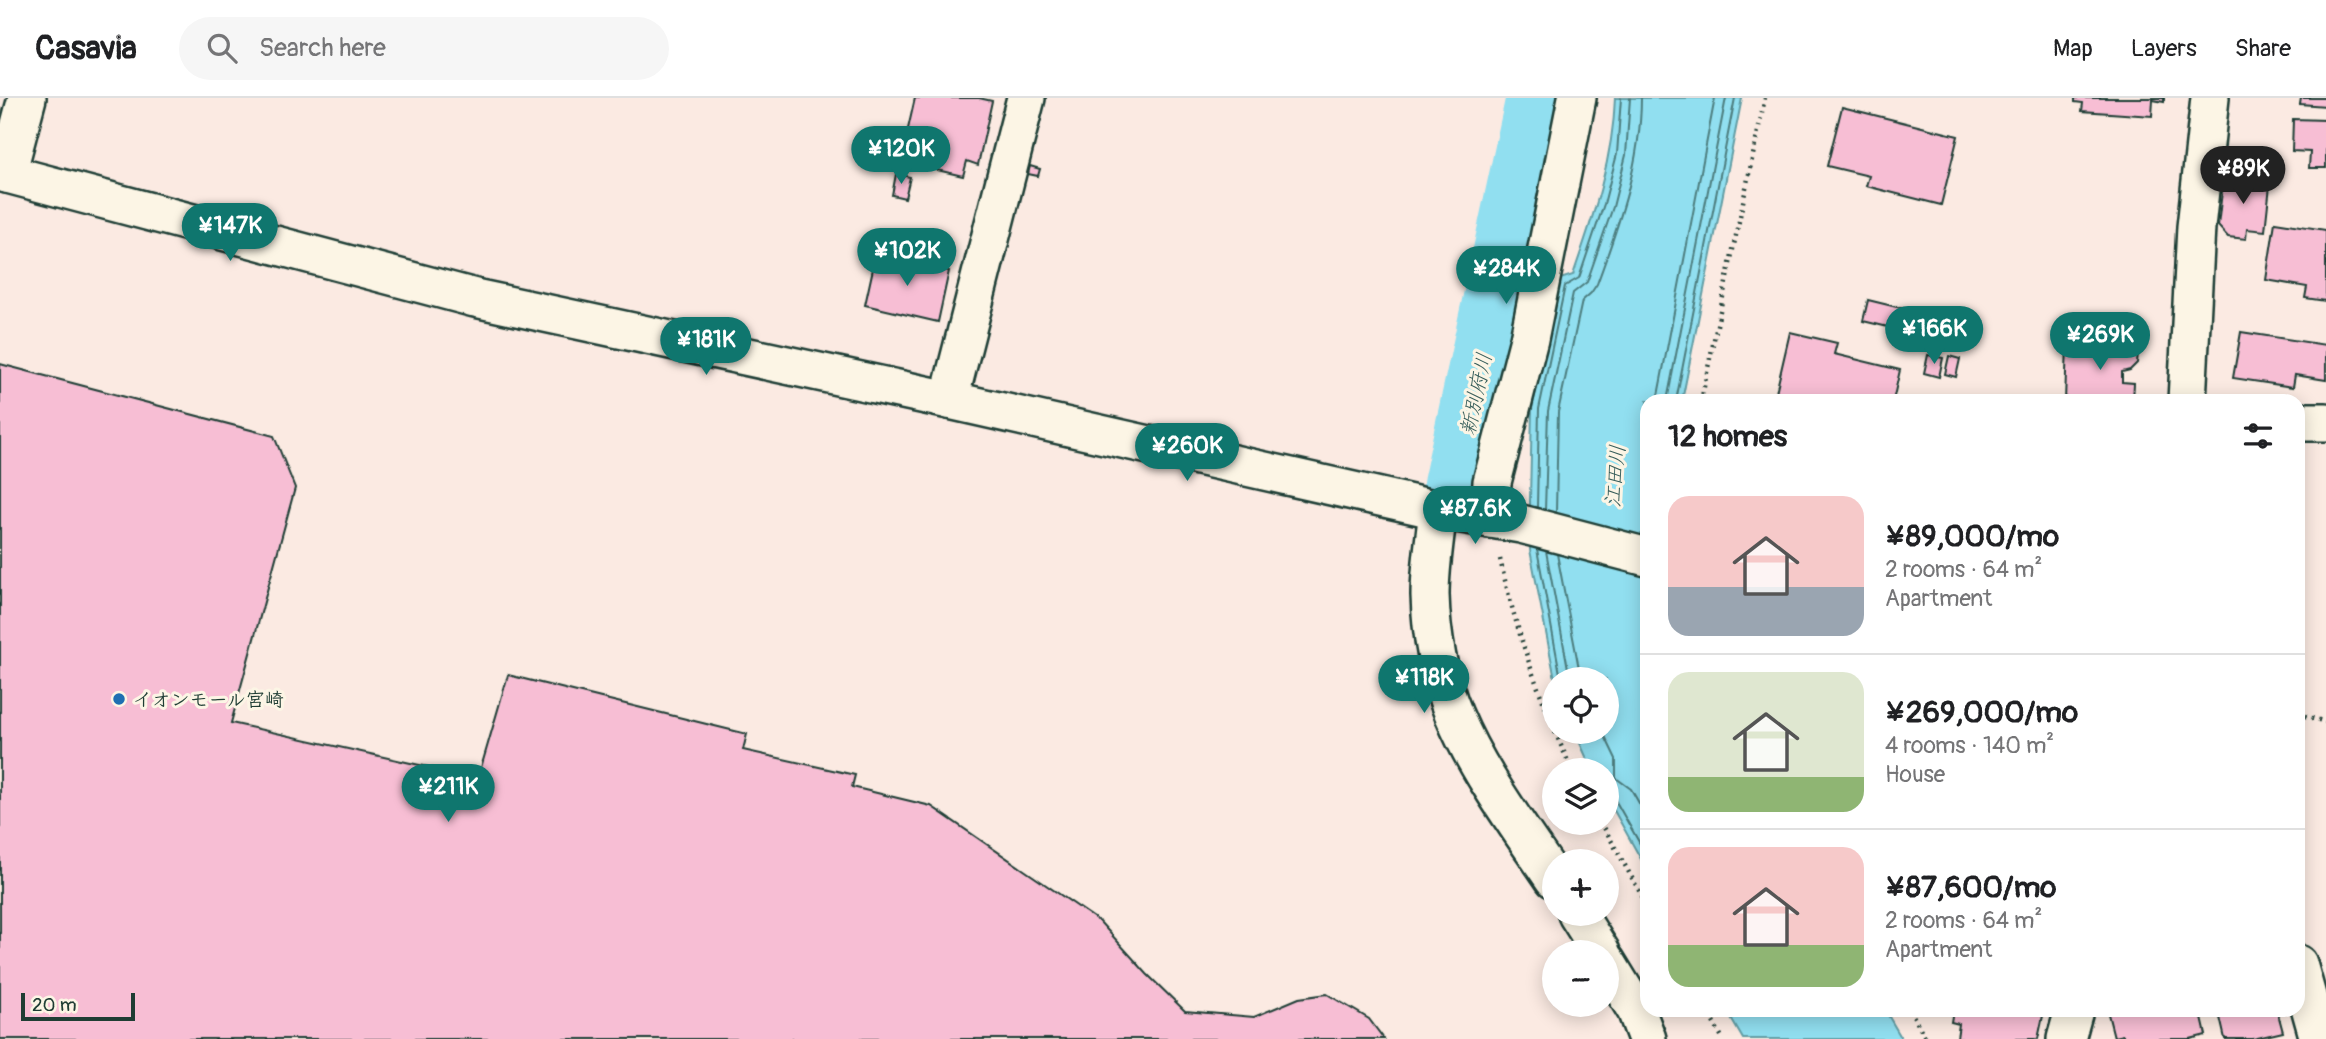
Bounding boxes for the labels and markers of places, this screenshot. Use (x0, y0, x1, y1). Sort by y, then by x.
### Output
pin: ¥120K (852, 126, 950, 186)
pin: ¥89K (2202, 146, 2284, 206)
pin: ¥147K (181, 204, 279, 263)
pin: ¥102K (858, 228, 956, 288)
pin: ¥284K (1457, 246, 1555, 306)
pin: ¥166K (1885, 306, 1983, 366)
pin: ¥269K (2051, 313, 2149, 372)
pin: ¥181K (657, 317, 755, 377)
pin: ¥260K (1138, 424, 1236, 483)
pin: ¥87.6K (1418, 486, 1532, 546)
pin: ¥118K (1375, 656, 1473, 715)
place label: イオンモール宮崎 (133, 688, 284, 712)
marker: イオンモール宮崎 (111, 691, 127, 707)
pin: ¥211K (399, 764, 497, 824)

